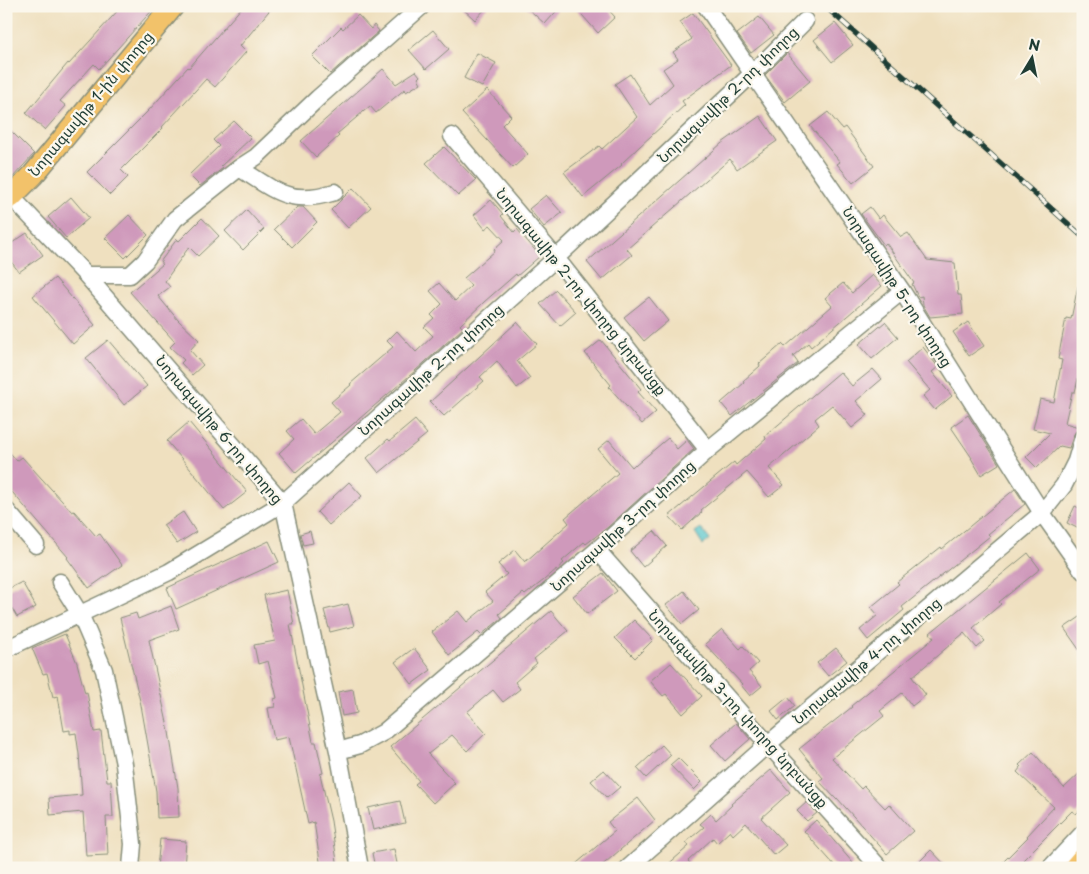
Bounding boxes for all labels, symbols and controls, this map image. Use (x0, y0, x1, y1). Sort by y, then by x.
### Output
street label: Նորագավիթ 2-րդ փողոց (651, 20, 803, 168)
street label: Նորագավիթ 1-ին փողոց (22, 25, 158, 181)
north arrow (1006, 32, 1056, 82)
text: N (1027, 33, 1042, 56)
street label: Նորագավիթ 2-րդ փողոց նրբանցք (491, 182, 673, 400)
street label: Նորագավիթ 5-րդ փողոց (837, 201, 959, 371)
street label: Նորագավիթ 2-րդ փողոց (352, 297, 508, 440)
street label: Նորագավիթ 6-րդ փողոց (151, 349, 290, 509)
street label: Նորագավիթ 3-րդ փողոց (545, 454, 699, 596)
street label: Նորագավիթ 4-րդ փողոց (787, 591, 945, 729)
street label: Նորագավիթ 3-րդ փողոց նրբանցք (643, 604, 835, 812)

